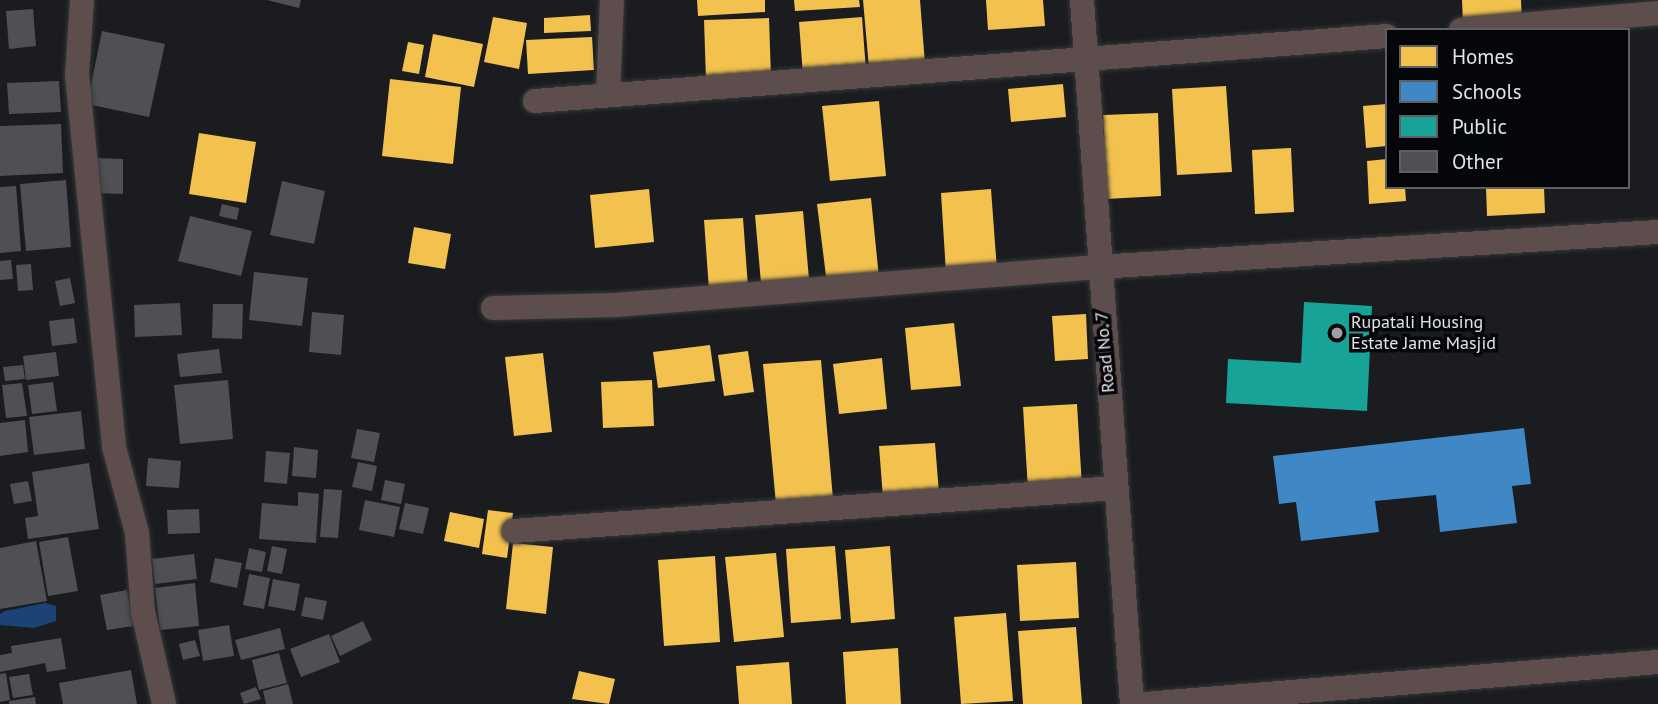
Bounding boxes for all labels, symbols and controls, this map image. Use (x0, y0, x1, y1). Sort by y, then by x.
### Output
legend (1385, 28, 1630, 189)
text: Homes (1452, 43, 1514, 70)
text: Schools (1452, 78, 1522, 105)
text: Public (1452, 113, 1507, 140)
text: Other (1452, 148, 1503, 175)
street label: Road No. 7 (1091, 310, 1119, 394)
place label: Rupatali Housing Estate Jame Masjid (1351, 312, 1496, 354)
marker: Rupatali Housing Estate Jame Masjid (1329, 325, 1345, 341)

